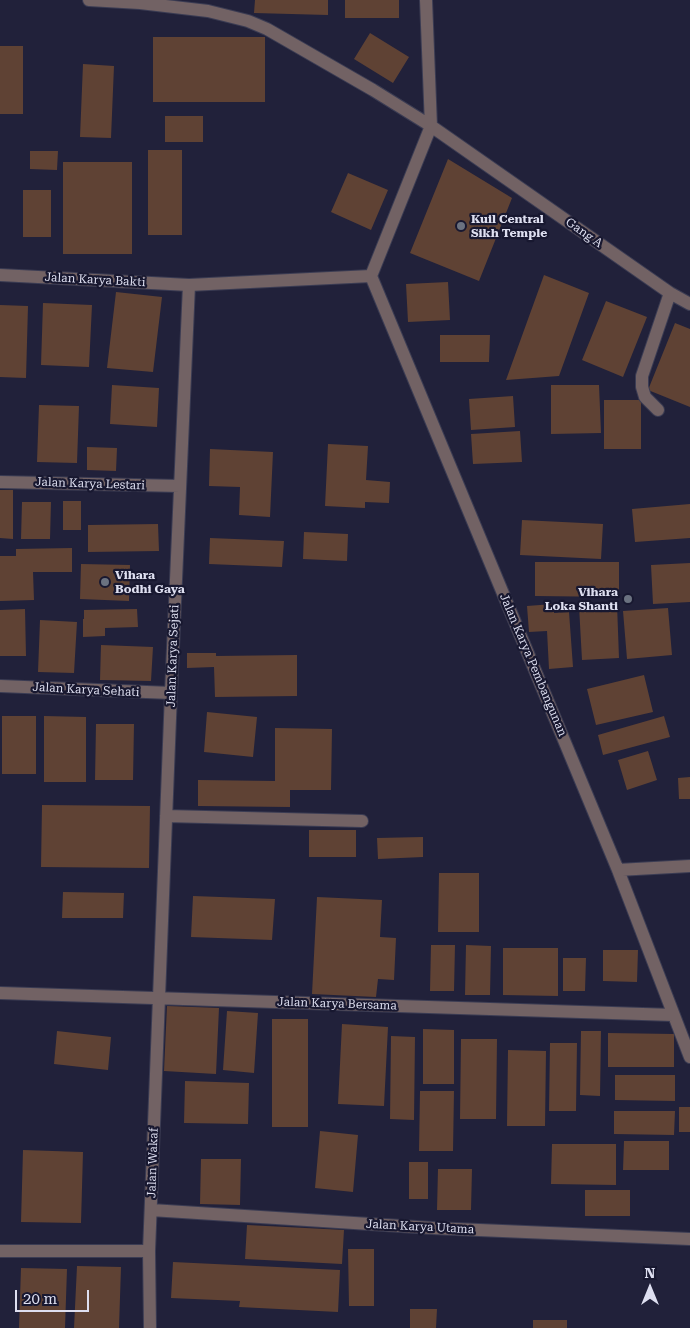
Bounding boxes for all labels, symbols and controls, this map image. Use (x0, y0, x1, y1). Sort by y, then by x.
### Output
place label: Kuil Central Sikh Temple (471, 212, 547, 240)
street label: Gang A (563, 215, 605, 251)
marker: Kuil Central Sikh Temple (455, 220, 467, 232)
street label: Jalan Karya Bakti (44, 270, 146, 290)
street label: Jalan Karya Lestari (35, 475, 145, 493)
place label: Vihara Bodhi Gaya (115, 568, 185, 596)
marker: Vihara Bodhi Gaya (99, 576, 111, 588)
place label: Vihara Loka Shanti (545, 585, 618, 613)
street label: Jalan Karya Pembangunan (496, 592, 570, 738)
marker: Vihara Loka Shanti (622, 593, 634, 605)
street label: Jalan Karya Sejati (164, 604, 182, 708)
street label: Jalan Karya Sehati (32, 680, 140, 700)
street label: Jalan Karya Bersama (277, 995, 397, 1013)
street label: Jalan Wakaf (145, 1128, 161, 1198)
street label: Jalan Karya Utama (365, 1217, 475, 1237)
north arrow (625, 1263, 675, 1313)
text: N (645, 1265, 655, 1281)
scale bar (18, 1280, 91, 1312)
text: 20 m (23, 1290, 57, 1308)

